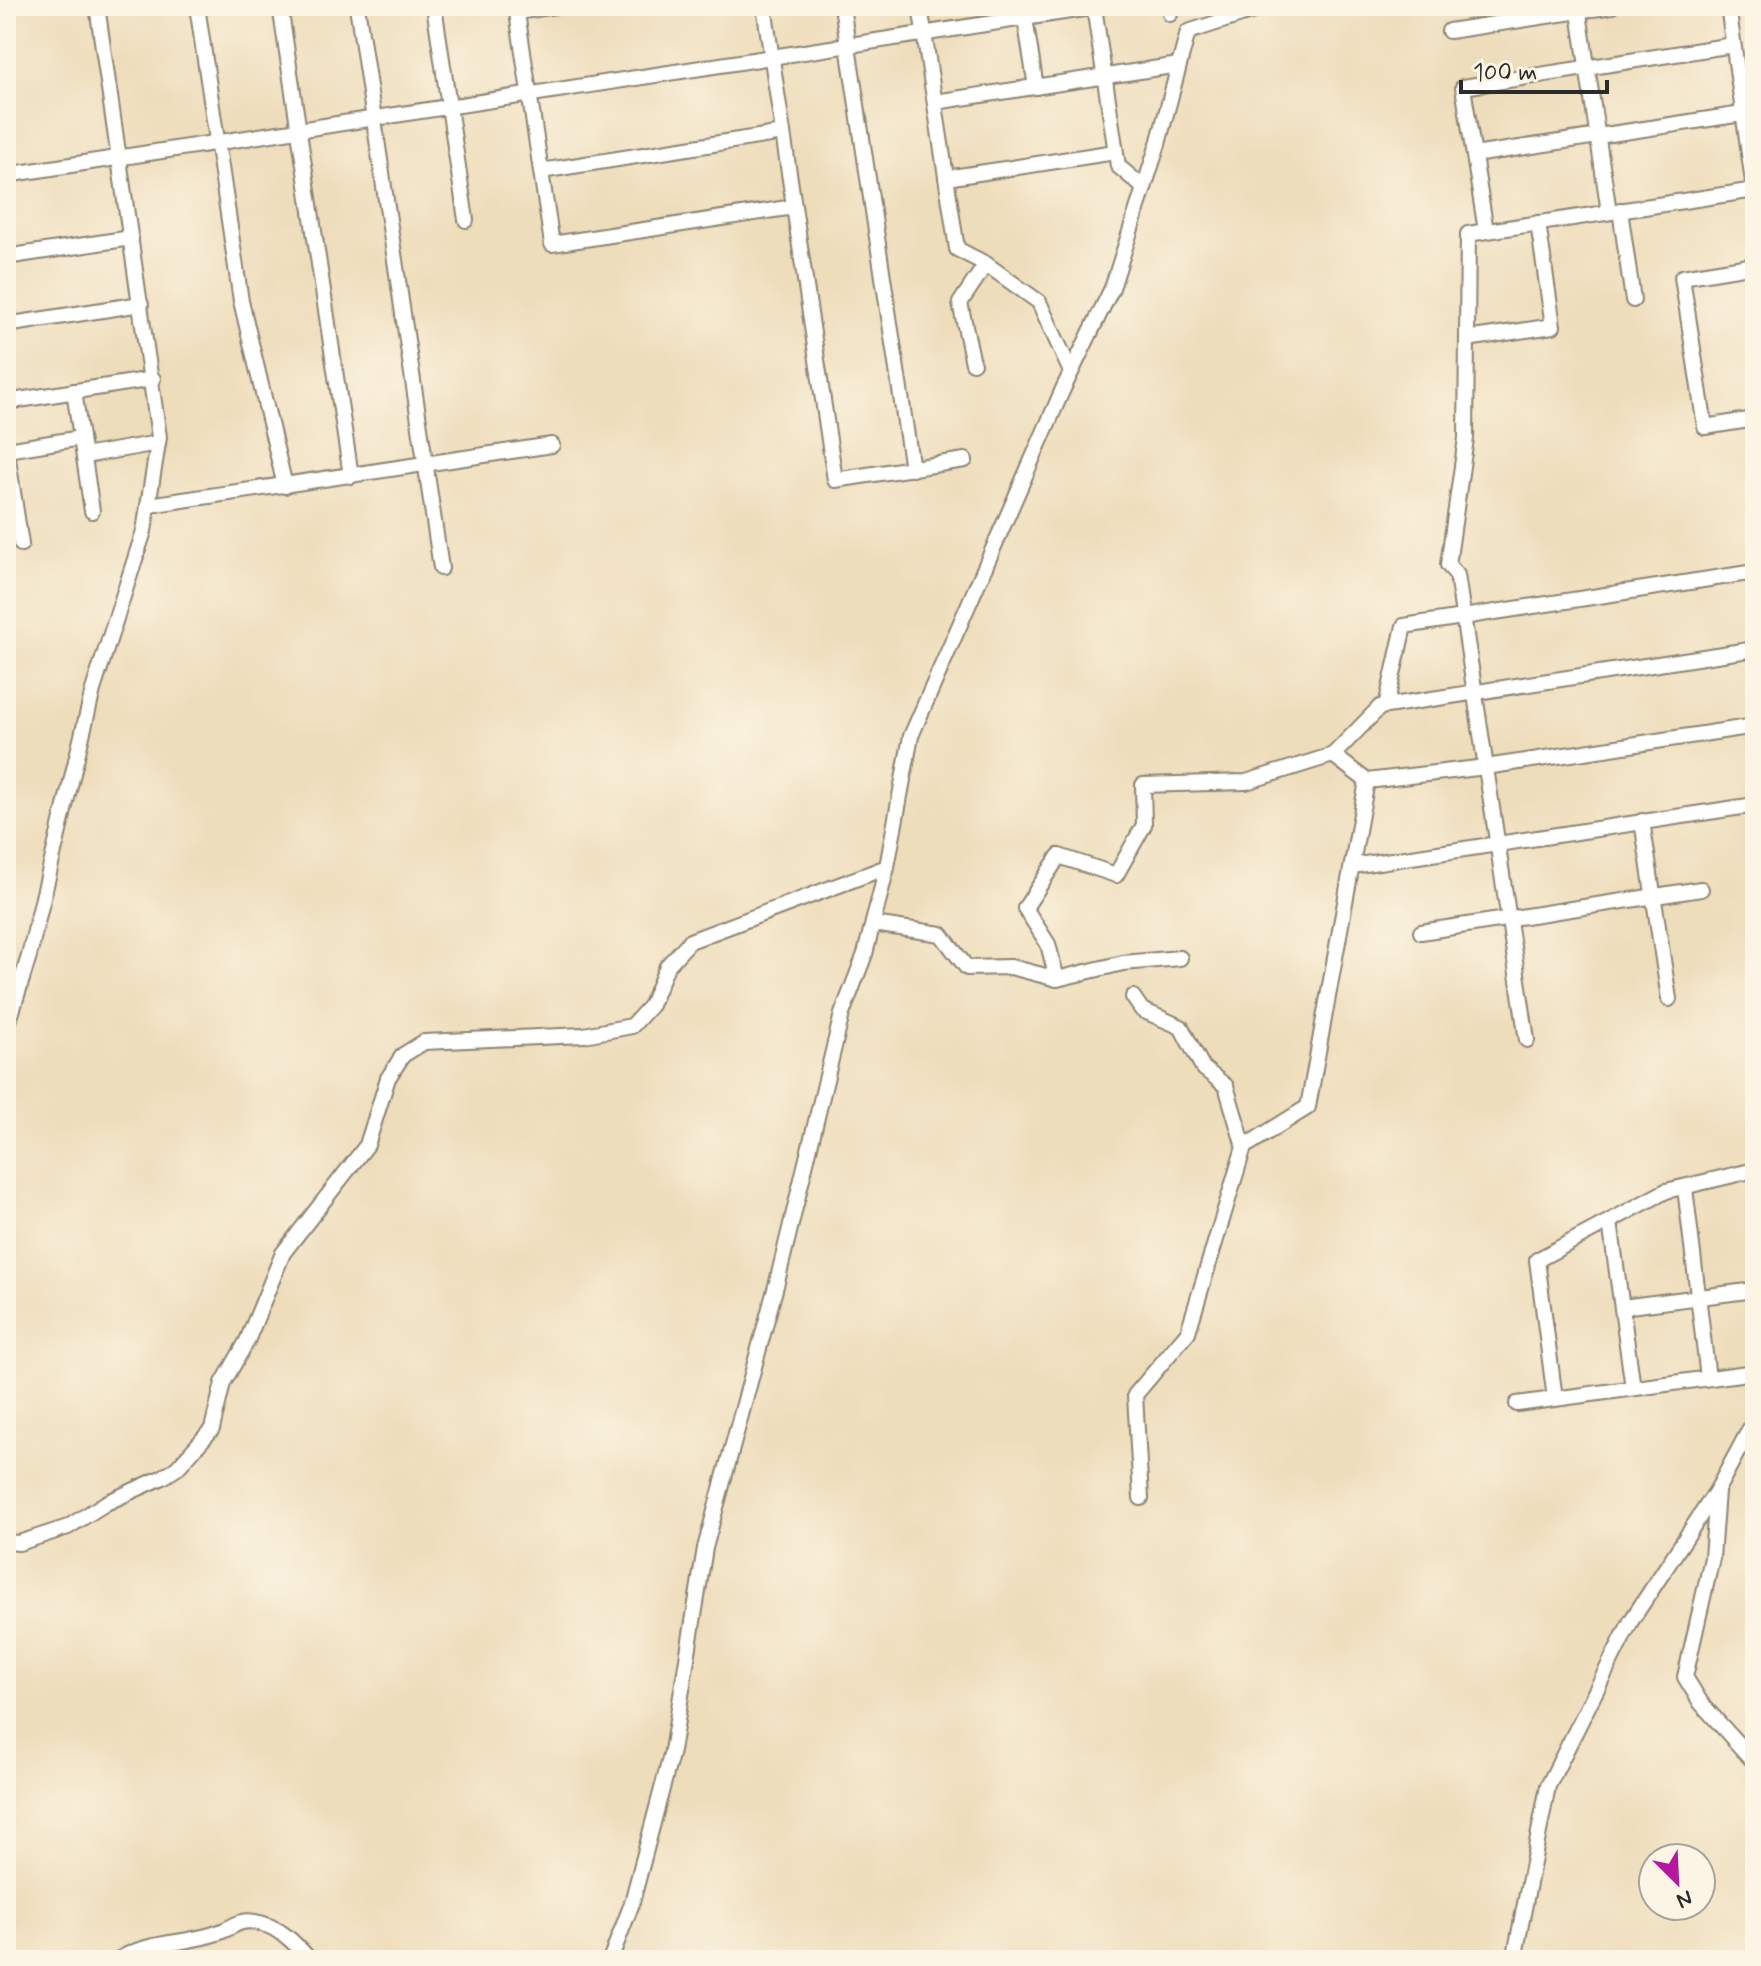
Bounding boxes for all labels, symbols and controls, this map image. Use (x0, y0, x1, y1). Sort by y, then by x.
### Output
scale bar (1461, 44, 1607, 94)
text: 100 m (1473, 58, 1537, 89)
north arrow (1637, 1842, 1717, 1922)
text: N (1672, 1883, 1697, 1914)

